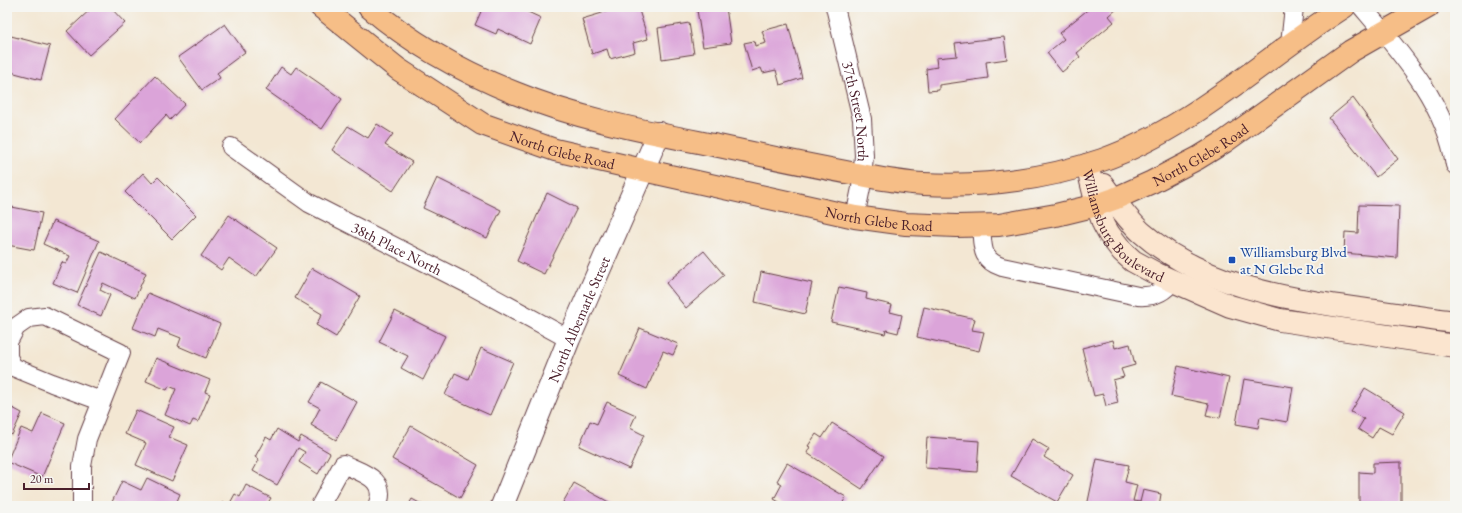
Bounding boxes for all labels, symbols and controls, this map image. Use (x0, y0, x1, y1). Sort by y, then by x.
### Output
street label: 37th Street North (839, 59, 874, 163)
street label: North Glebe Road (1149, 118, 1252, 190)
street label: North Glebe Road (508, 125, 617, 173)
street label: Williamsburg Boulevard (1079, 167, 1168, 286)
street label: North Glebe Road (823, 201, 933, 235)
street label: 38th Place North (349, 217, 446, 279)
place label: Williamsburg Blvd at N Glebe Rd (1240, 242, 1347, 278)
street label: North Albemarle Street (543, 253, 614, 385)
marker: Williamsburg Blvd at N Glebe Rd (1227, 255, 1237, 265)
scale bar (24, 465, 89, 491)
text: 20 m (30, 471, 54, 487)

